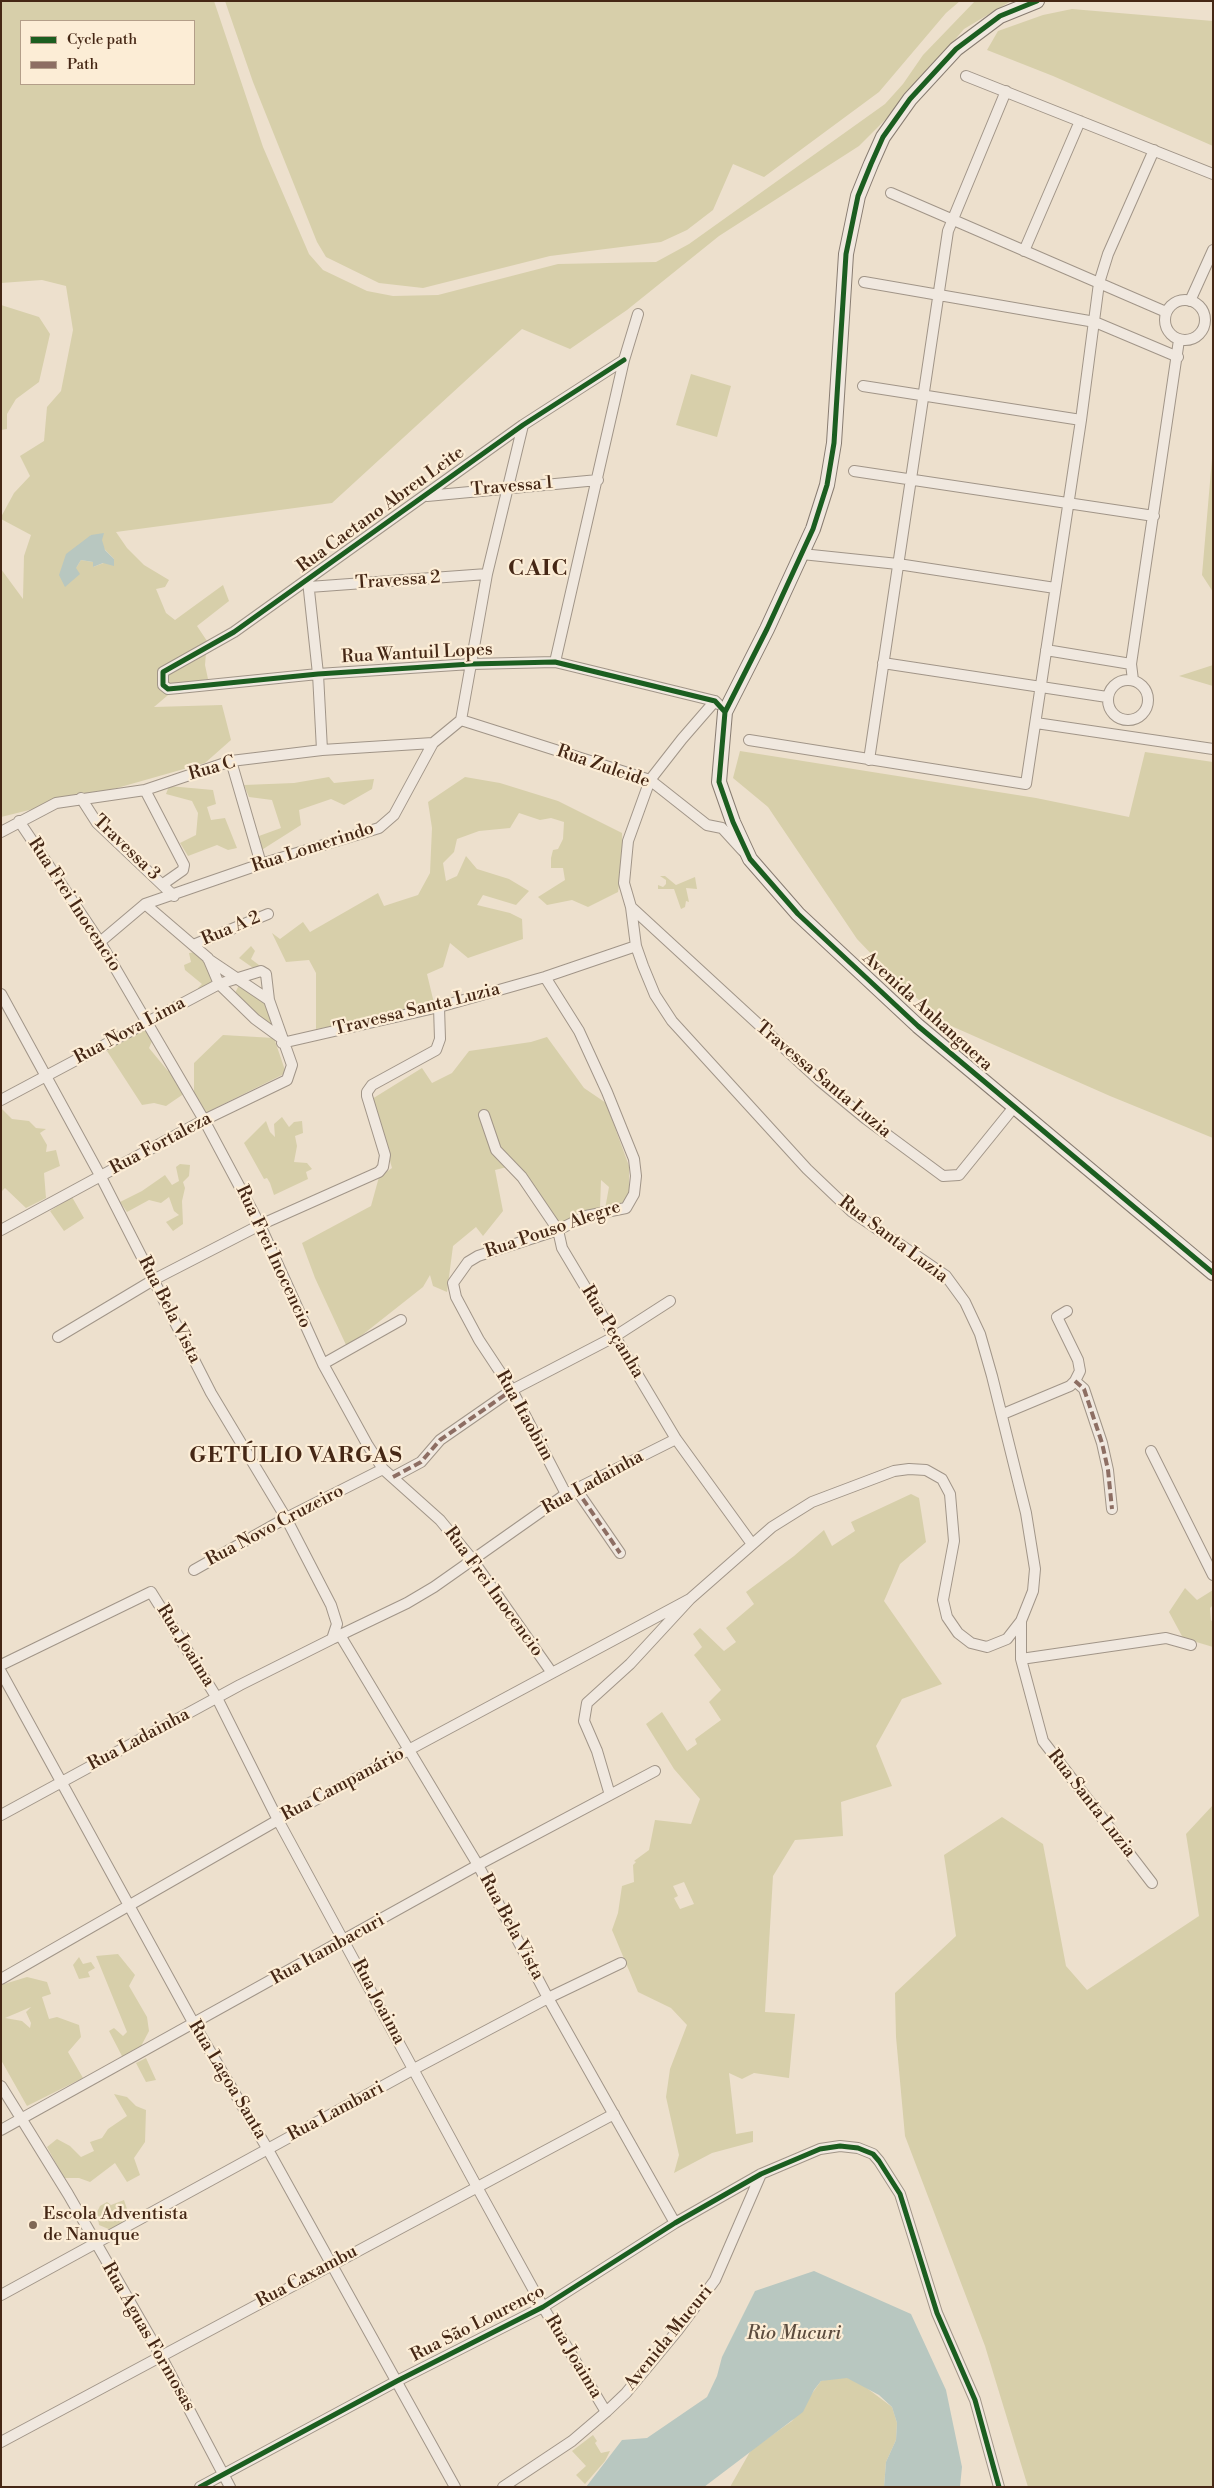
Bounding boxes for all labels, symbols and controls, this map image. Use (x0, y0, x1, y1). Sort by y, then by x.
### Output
legend (20, 20, 195, 85)
text: Cycle path (67, 30, 137, 49)
text: Path (67, 55, 99, 74)
street label: Rua Caetano Abreu Leite (293, 442, 469, 578)
street label: Travessa 1 (470, 473, 554, 501)
district label: CAIC (507, 557, 569, 583)
street label: Travessa 2 (355, 567, 441, 595)
street label: Rua Wantuil Lopes (341, 639, 493, 669)
street label: Rua Zuleide (554, 741, 652, 793)
street label: Rua C (186, 752, 238, 786)
street label: Travessa 3 (88, 811, 164, 885)
street label: Rua Lomerindo (249, 818, 377, 878)
street label: Rua Frei Inocencio (23, 834, 125, 976)
street label: Rua A 2 (198, 907, 264, 951)
street label: Avenida Anhanguera (857, 948, 997, 1076)
street label: Travessa Santa Luzia (332, 979, 502, 1041)
street label: Rua Nova Lima (71, 993, 189, 1069)
street label: Travessa Santa Luzia (751, 1017, 895, 1143)
street label: Rua Fortaleza (106, 1108, 216, 1180)
street label: Rua Frei Inocencio (230, 1182, 316, 1332)
street label: Rua Santa Luzia (834, 1192, 952, 1288)
street label: Rua Pouso Alegre (482, 1197, 624, 1263)
street label: Rua Bela Vista (133, 1253, 205, 1367)
street label: Rua Peçanha (576, 1282, 648, 1382)
street label: Rua Itaobim (490, 1367, 558, 1465)
district label: GETÚLIO VARGAS (187, 1444, 405, 1470)
street label: Rua Ladainha (539, 1446, 647, 1520)
street label: Rua Novo Cruzeiro (202, 1481, 348, 1571)
street label: Rua Frei Inocencio (439, 1523, 547, 1661)
street label: Rua Joaima (151, 1601, 219, 1691)
street label: Rua Ladainha (84, 1704, 194, 1776)
street label: Rua Campanário (278, 1743, 408, 1827)
street label: Rua Santa Luzia (1042, 1746, 1140, 1862)
street label: Rua Bela Vista (474, 1870, 548, 1984)
street label: Rua Itambacuri (267, 1910, 389, 1990)
street label: Rua Joaima (347, 1956, 409, 2048)
street label: Rua Lagoa Santa (183, 2017, 271, 2143)
street label: Rua Lambari (284, 2078, 388, 2146)
place label: Escola Adventista de Nanuque (43, 2204, 188, 2246)
marker: Escola Adventista de Nanuque (27, 2219, 39, 2231)
street label: Rua Caxambu (253, 2241, 361, 2313)
street label: Rua Águas Formosas (97, 2259, 199, 2415)
street label: Rua São Lourenço (407, 2281, 549, 2367)
street label: Avenida Mucuri (620, 2281, 718, 2395)
street label: Rua Joaima (540, 2311, 606, 2403)
water label: Rio Mucuri (747, 2323, 841, 2345)

